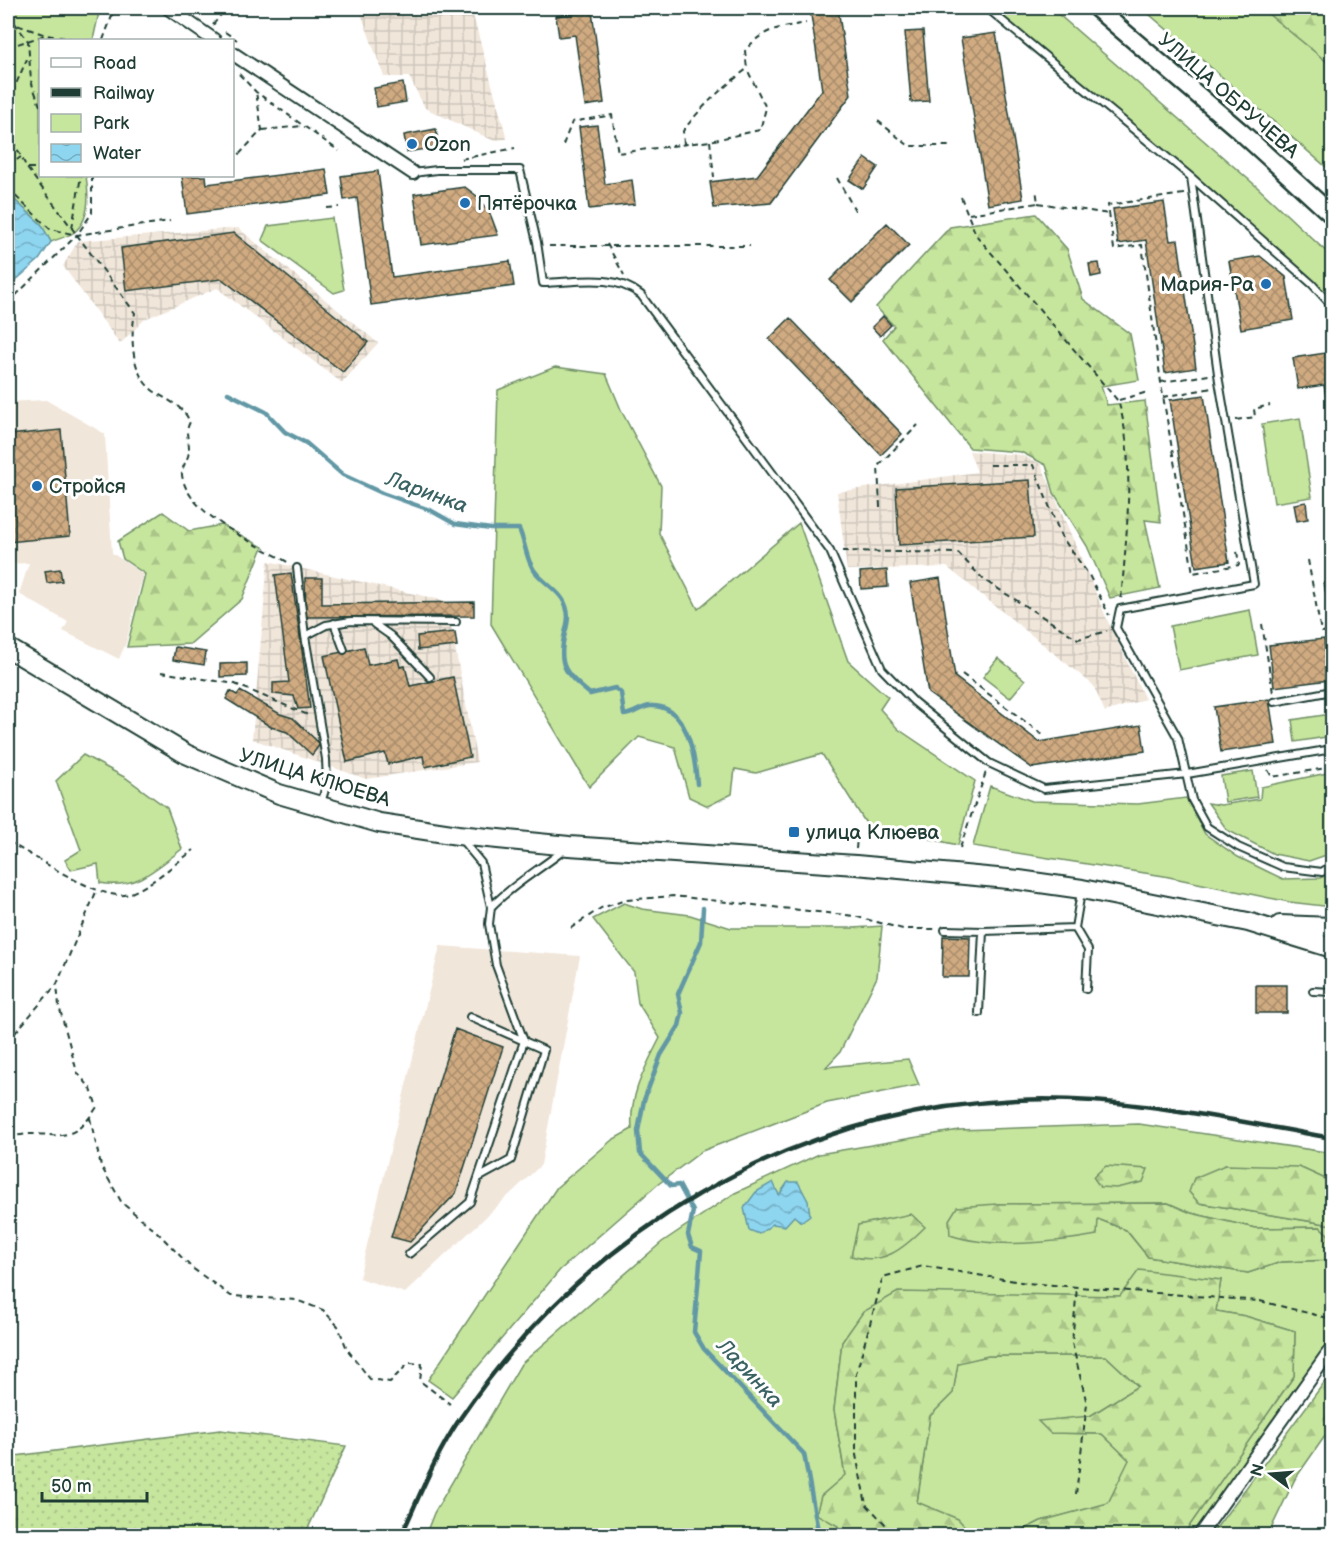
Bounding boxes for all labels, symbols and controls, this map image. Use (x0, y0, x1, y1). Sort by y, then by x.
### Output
street label: УЛИЦА ОБРУЧЕВА (1153, 28, 1304, 164)
legend (39, 39, 234, 177)
text: Road (93, 53, 137, 74)
text: Railway (93, 83, 155, 104)
text: Park (93, 113, 129, 134)
place label: Ozon (424, 133, 471, 157)
marker: Ozon (405, 137, 419, 151)
text: Water (93, 143, 141, 164)
place label: Пятёрочка (477, 192, 577, 216)
marker: Пятёрочка (458, 196, 472, 210)
place label: Мария-Ра (1160, 273, 1254, 297)
marker: Мария-Ра (1259, 277, 1273, 291)
water label: Ларинка (381, 466, 471, 519)
place label: Стройся (49, 475, 126, 499)
marker: Стройся (30, 479, 44, 493)
street label: УЛИЦА КЛЮЕВА (236, 744, 394, 813)
place label: улица Клюева (806, 821, 939, 845)
marker: улица Клюева (787, 825, 801, 839)
water label: Ларинка (710, 1332, 788, 1413)
north arrow (1241, 1444, 1301, 1504)
text: N (1247, 1462, 1269, 1479)
scale bar (42, 1465, 147, 1503)
text: 50 m (51, 1476, 92, 1497)

